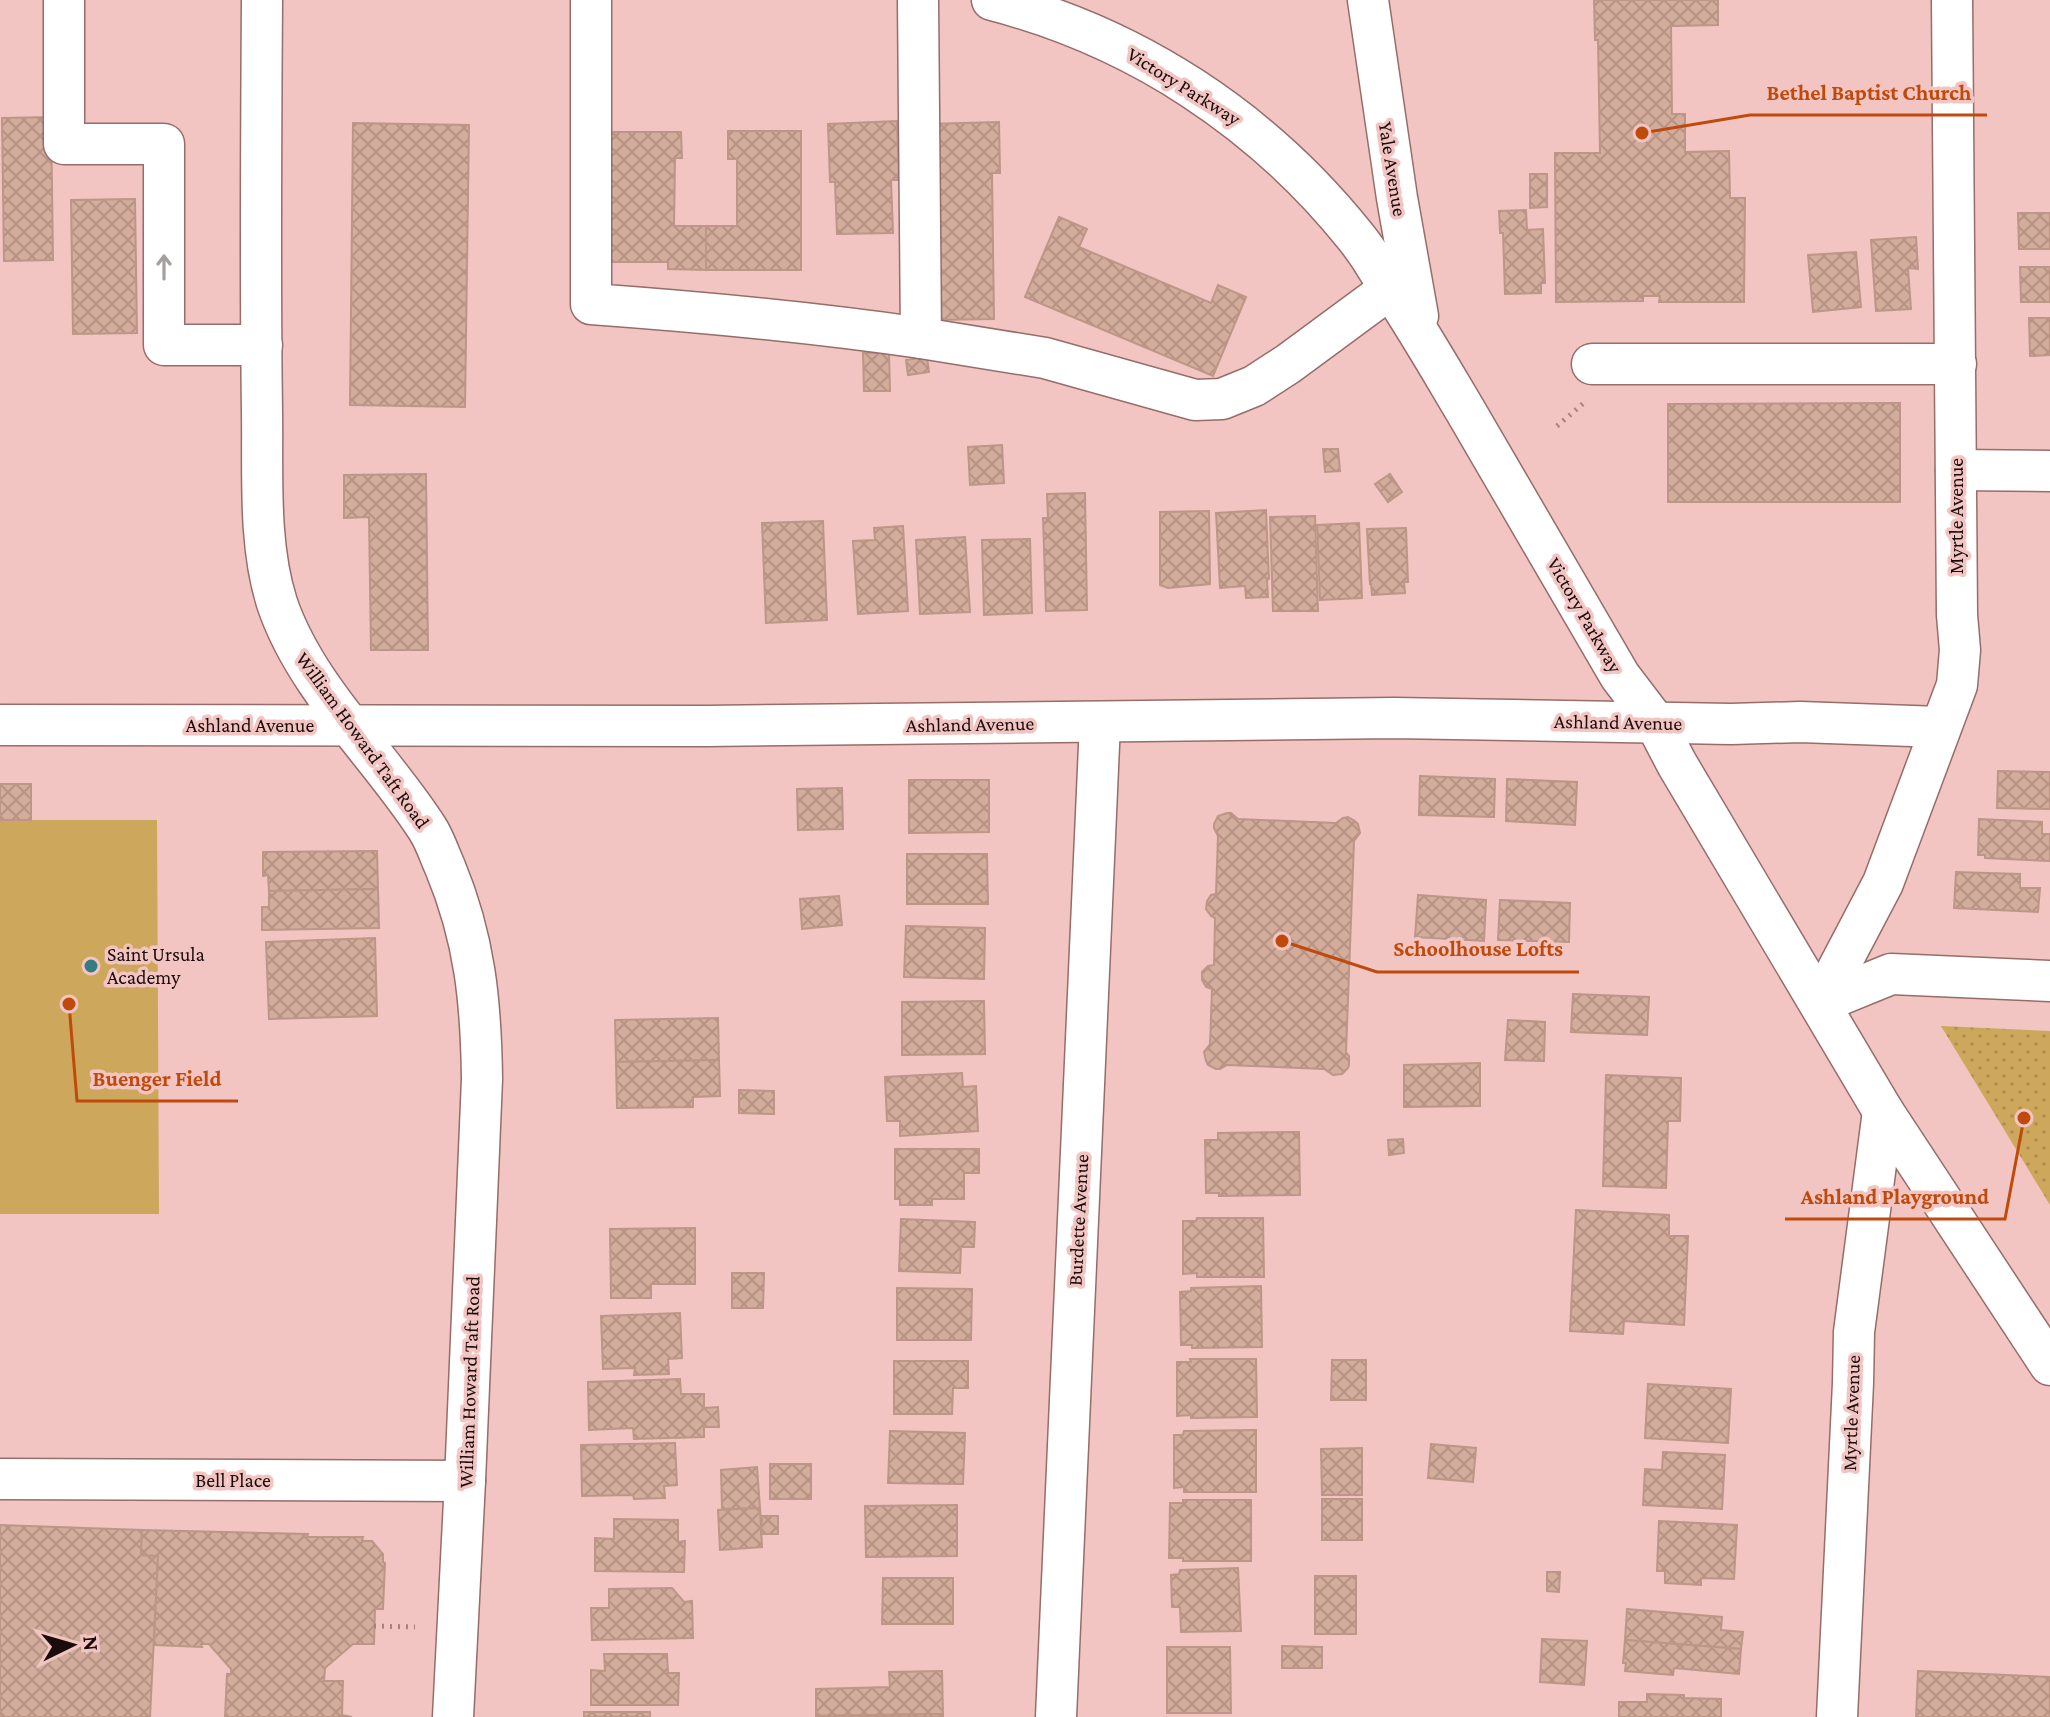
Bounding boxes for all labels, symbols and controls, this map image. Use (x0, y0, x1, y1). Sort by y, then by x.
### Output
street label: Victory Parkway (1123, 42, 1245, 131)
callout: Bethel Baptist Church (1750, 69, 1987, 115)
text: Bethel Baptist Church (1767, 80, 1972, 105)
street label: Yale Avenue (1375, 120, 1411, 218)
one-way arrow (156, 254, 172, 281)
street label: Myrtle Avenue (1945, 458, 1968, 574)
street label: Victory Parkway (1542, 553, 1627, 678)
street label: William Howard Taft Road (292, 648, 435, 833)
street label: Ashland Avenue (1554, 710, 1683, 734)
street label: Ashland Avenue (906, 712, 1035, 736)
street label: Ashland Avenue (186, 714, 314, 736)
callout: Schoolhouse Lofts (1377, 926, 1579, 972)
text: Schoolhouse Lofts (1393, 936, 1563, 961)
place label: Saint Ursula Academy (107, 943, 205, 989)
marker: Saint Ursula Academy (82, 957, 100, 975)
callout: Buenger Field (77, 1055, 238, 1101)
text: Buenger Field (93, 1066, 221, 1091)
street label: Burdette Avenue (1064, 1153, 1092, 1287)
callout: Ashland Playground (1785, 1173, 2005, 1219)
text: Ashland Playground (1800, 1184, 1989, 1209)
street label: William Howard Taft Road (454, 1275, 484, 1488)
street label: Myrtle Avenue (1838, 1354, 1865, 1472)
street label: Bell Place (195, 1469, 271, 1491)
north arrow (32, 1605, 112, 1685)
text: N (78, 1635, 105, 1652)

